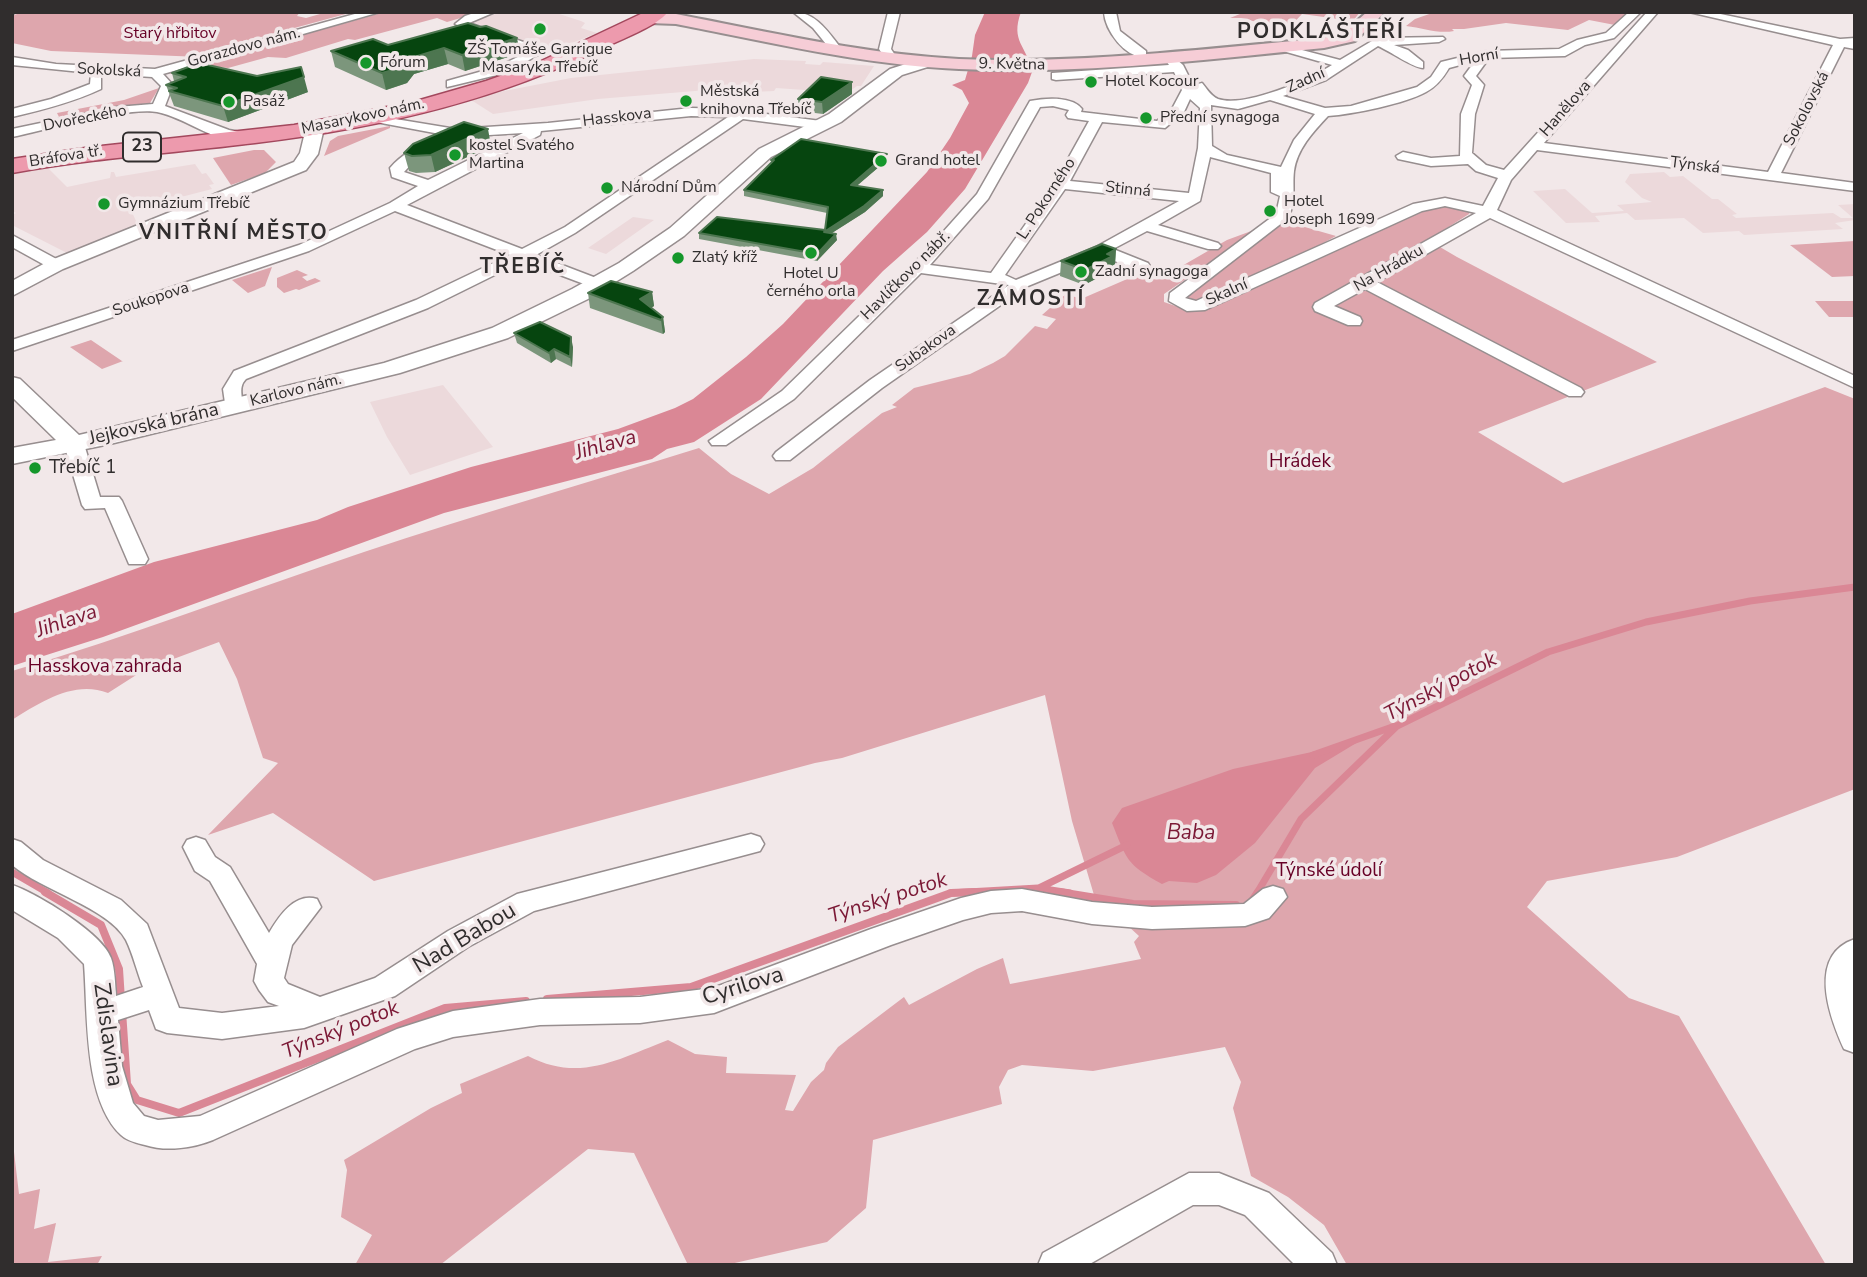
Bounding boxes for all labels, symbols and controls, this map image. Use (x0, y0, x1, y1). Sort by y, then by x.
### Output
district label: PODKLÁŠTEŘÍ (1238, 20, 1404, 46)
marker: ZŠ Tomáše Garrigue Masaryka Třebíč (532, 21, 548, 37)
park label: Starý hřbitov (124, 24, 216, 44)
street label: Gorazdovo nám. (185, 24, 303, 72)
place label: ZŠ Tomáše Garrigue Masaryka Třebíč (467, 40, 613, 78)
street label: Horní (1458, 45, 1500, 71)
place label: Fórum (380, 53, 426, 73)
marker: Fórum (358, 55, 374, 71)
street label: 9. Května (978, 55, 1046, 75)
street label: Sokolská (76, 60, 142, 82)
street label: Zadní (1284, 64, 1328, 98)
street label: Sokolovská (1780, 69, 1834, 149)
place label: Hotel Kocour (1105, 72, 1198, 92)
marker: Hotel Kocour (1083, 74, 1099, 90)
street label: Hanělova (1536, 77, 1596, 141)
place label: Městská knihovna Třebíč (700, 82, 812, 120)
place label: Pasáž (243, 92, 285, 112)
marker: Městská knihovna Třebíč (678, 93, 694, 109)
marker: Pasáž (221, 94, 237, 110)
street label: Masarykovo nám. (300, 95, 426, 139)
street label: Dvořeckého (42, 101, 128, 137)
street label: Hasskova (581, 104, 653, 132)
place label: Přední synagoga (1160, 108, 1280, 128)
marker: Přední synagoga (1138, 110, 1154, 126)
road number: 23 (123, 132, 161, 162)
place label: kostel Svatého Martina (469, 136, 575, 174)
street label: Bráfova tř. (28, 142, 104, 172)
marker: kostel Svatého Martina (447, 147, 463, 163)
place label: Grand hotel (895, 151, 980, 171)
marker: Grand hotel (873, 153, 889, 169)
street label: Týnská (1669, 153, 1721, 179)
street label: L. Pokorného (1014, 155, 1080, 243)
place label: Národní Dům (621, 178, 717, 198)
street label: Stinná (1104, 178, 1152, 202)
marker: Národní Dům (599, 180, 615, 196)
place label: Hotel Joseph 1699 (1284, 192, 1375, 230)
place label: Gymnázium Třebíč (118, 194, 250, 214)
marker: Gymnázium Třebíč (96, 196, 112, 212)
marker: Hotel Joseph 1699 (1262, 203, 1278, 219)
district label: VNITŘNÍ MĚSTO (141, 221, 327, 247)
street label: Havlíčkovo nábř. (857, 227, 955, 325)
street label: Na Hrádku (1351, 241, 1427, 297)
marker: Hotel U černého orla (803, 245, 819, 261)
place label: Zlatý kříž (692, 248, 758, 268)
marker: Zlatý kříž (670, 250, 686, 266)
district label: TŘEBÍČ (480, 255, 566, 281)
place label: Zadní synagoga (1095, 262, 1208, 282)
place label: Hotel U černého orla (766, 264, 856, 302)
marker: Zadní synagoga (1073, 264, 1089, 280)
street label: Skalní (1203, 275, 1251, 311)
street label: Soukopova (110, 279, 192, 321)
district label: ZÁMOSTÍ (978, 287, 1084, 313)
street label: Subakova (892, 321, 960, 377)
street label: Karlovo nám. (248, 370, 344, 412)
street label: Jejkovská brána (87, 399, 221, 451)
water label: Jihlava (572, 425, 640, 467)
park label: Hrádek (1269, 451, 1331, 473)
place label: Třebíč 1 (49, 457, 116, 479)
marker: Třebíč 1 (27, 460, 43, 476)
water label: Jihlava (33, 600, 101, 644)
water label: Týnský potok (1380, 648, 1502, 728)
park label: Hasskova zahrada (28, 656, 182, 678)
water label: Baba (1167, 821, 1215, 847)
park label: Týnské údolí (1276, 860, 1382, 882)
water label: Týnský potok (825, 868, 951, 930)
street label: Nad Babou (408, 897, 522, 981)
street label: Cyrilova (699, 962, 787, 1012)
street label: Zdislavina (86, 981, 128, 1089)
water label: Týnský potok (279, 996, 403, 1066)

